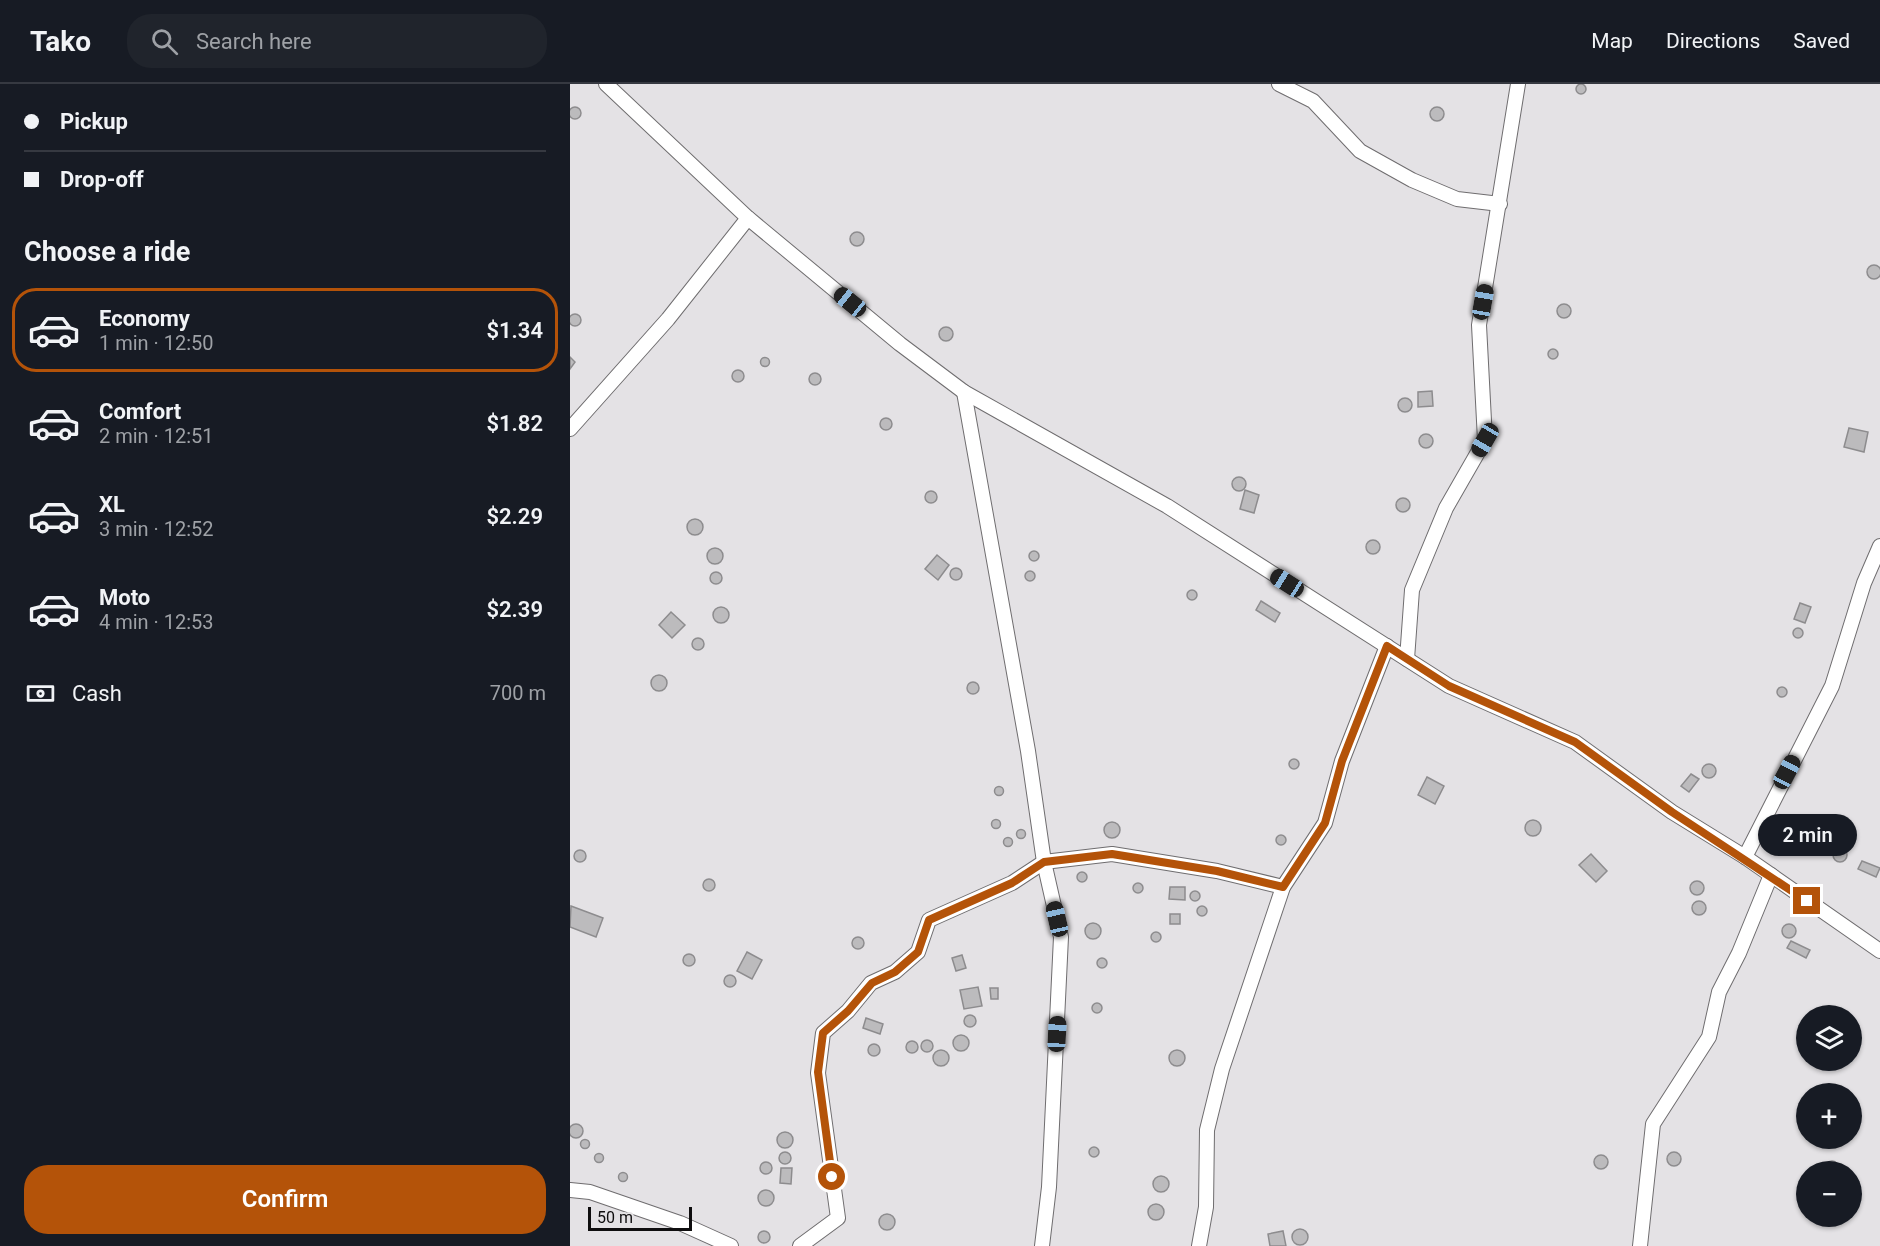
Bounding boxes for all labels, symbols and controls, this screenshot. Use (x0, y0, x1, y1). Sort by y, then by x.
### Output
search box (127, 14, 547, 68)
text: Tako (30, 25, 91, 58)
icon: search (148, 25, 181, 58)
text: Search here (196, 29, 312, 54)
text: Map (1591, 29, 1633, 53)
text: Directions (1666, 29, 1760, 53)
text: Saved (1793, 29, 1850, 53)
text: Pickup (60, 109, 128, 134)
text: Drop-off (60, 167, 144, 192)
text: Choose a ride (24, 236, 190, 268)
car (1471, 283, 1495, 321)
car (830, 284, 870, 320)
icon: car (27, 303, 81, 357)
text: Economy (99, 306, 190, 331)
text: $1.34 (486, 318, 543, 343)
text: 1 min · 12:50 (99, 331, 214, 355)
icon: car (27, 396, 81, 450)
text: Comfort (99, 399, 181, 424)
text: $1.82 (486, 411, 543, 436)
car (1468, 420, 1502, 460)
text: 2 min · 12:51 (99, 424, 214, 448)
icon: car (27, 489, 81, 543)
text: XL (99, 492, 125, 517)
text: $2.29 (486, 504, 543, 529)
text: 3 min · 12:52 (99, 517, 214, 541)
car (1267, 566, 1307, 600)
icon: car (27, 582, 81, 636)
text: Moto (99, 585, 150, 610)
text: $2.39 (486, 597, 543, 622)
text: 4 min · 12:53 (99, 610, 214, 634)
icon: cash (24, 677, 57, 710)
text: Cash (72, 681, 122, 706)
text: 700 m (490, 681, 546, 705)
car (1771, 752, 1803, 792)
callout: 2 min (1758, 814, 1856, 856)
text: 2 min (1782, 823, 1833, 847)
route end (1793, 887, 1820, 914)
car (1044, 899, 1070, 939)
map controls (1796, 1005, 1862, 1227)
button: layers (1796, 1005, 1862, 1071)
car (1047, 1016, 1067, 1052)
button: + (1796, 1083, 1862, 1149)
button: − (1796, 1161, 1862, 1227)
route start (818, 1163, 845, 1190)
button: Confirm (24, 1165, 546, 1234)
scale bar (588, 1204, 692, 1232)
text: 50 m (597, 1208, 633, 1227)

